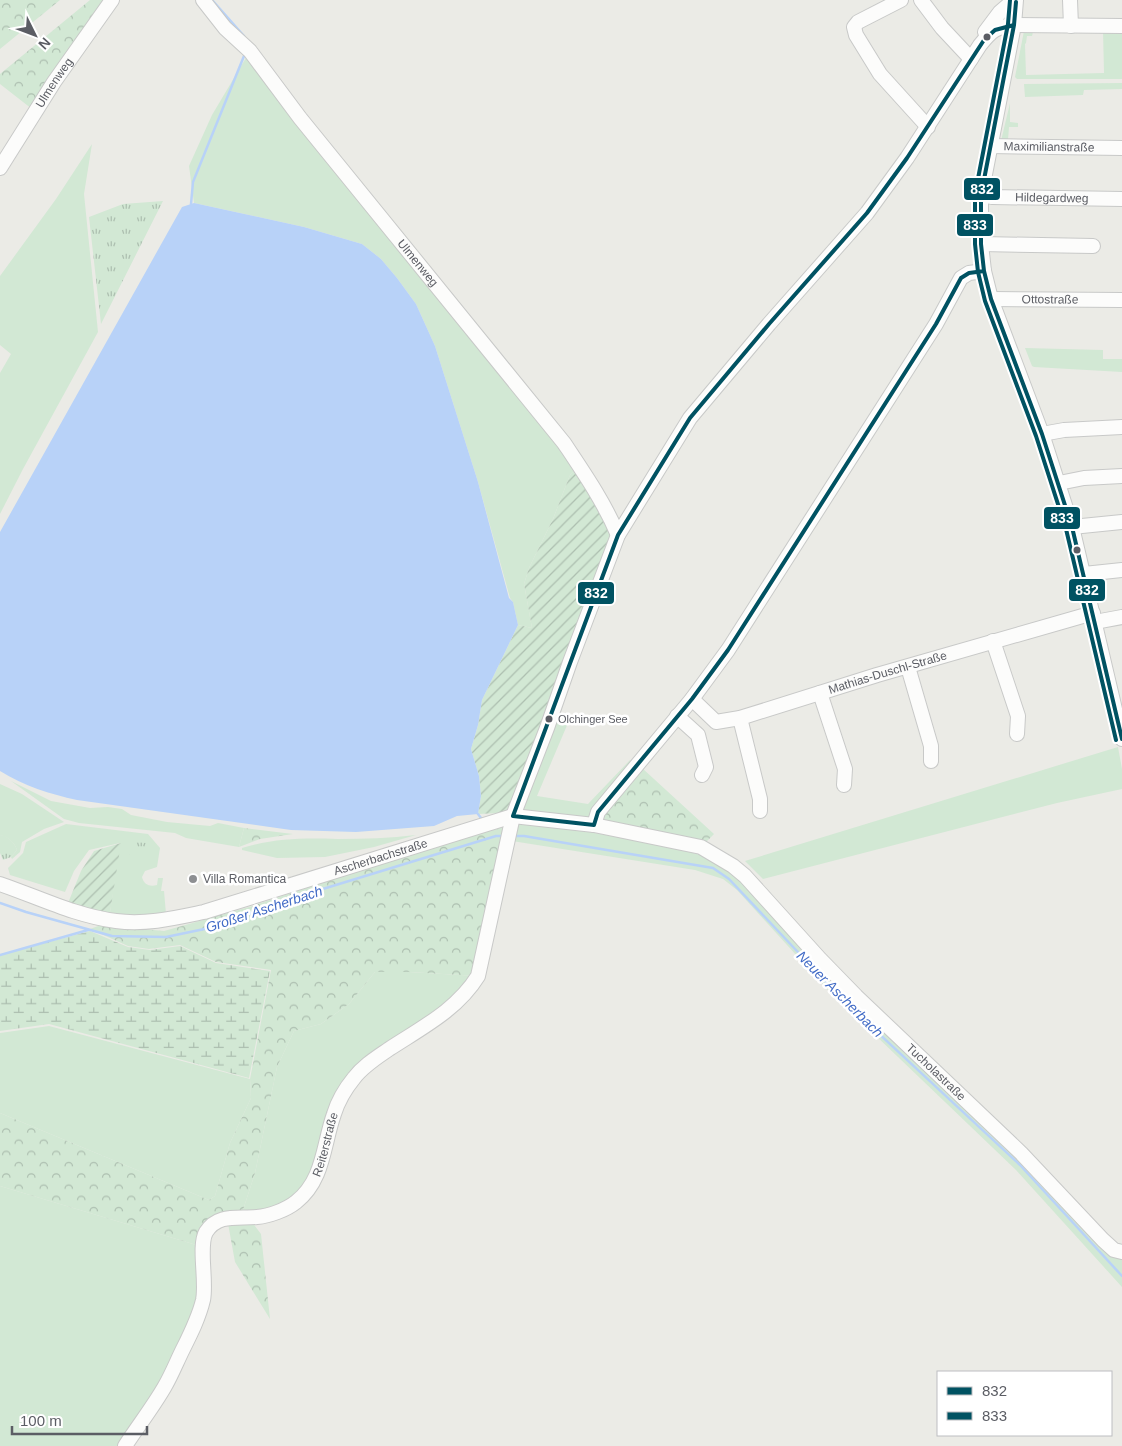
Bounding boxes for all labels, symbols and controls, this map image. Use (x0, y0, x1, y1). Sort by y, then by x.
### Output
north arrow (10, 10, 60, 60)
unlabelled marker (982, 32, 992, 42)
text: N (35, 35, 54, 53)
street label: Ulmenweg (33, 55, 76, 110)
street label: Maximilianstraße (1003, 139, 1095, 155)
line badge: 832 (963, 177, 1001, 201)
text: 832 (970, 181, 994, 197)
street label: Hildegardweg (1015, 190, 1089, 205)
line badge: 833 (956, 213, 994, 237)
text: 833 (963, 217, 987, 233)
street label: Ulmenweg (394, 237, 441, 289)
street label: Ottostraße (1022, 292, 1079, 307)
line badge: 833 (1043, 506, 1081, 530)
text: 833 (1050, 510, 1074, 526)
unlabelled marker (1072, 545, 1082, 555)
line badge: 832 (1068, 578, 1106, 602)
line badge: 832 (577, 581, 615, 605)
text: 832 (1075, 582, 1099, 598)
text: 832 (584, 585, 608, 601)
street label: Mathias-Duschl-Straße (827, 648, 949, 697)
place label: Olchinger See (558, 713, 628, 725)
marker: Olchinger See (544, 714, 554, 724)
street label: Ascherbachstraße (332, 836, 430, 878)
place label: Villa Romantica (203, 872, 286, 886)
marker: Villa Romantica (187, 873, 199, 885)
water label: Großer Ascherbach (204, 883, 325, 935)
water label: Neuer Ascherbach (794, 948, 887, 1041)
street label: Tucholastraße (904, 1041, 969, 1104)
street label: Reiterstraße (310, 1110, 341, 1179)
legend (937, 1371, 1112, 1436)
text: 832 (982, 1382, 1007, 1399)
scale bar (12, 1404, 148, 1436)
text: 833 (982, 1407, 1007, 1424)
text: 100 m (20, 1412, 62, 1429)

